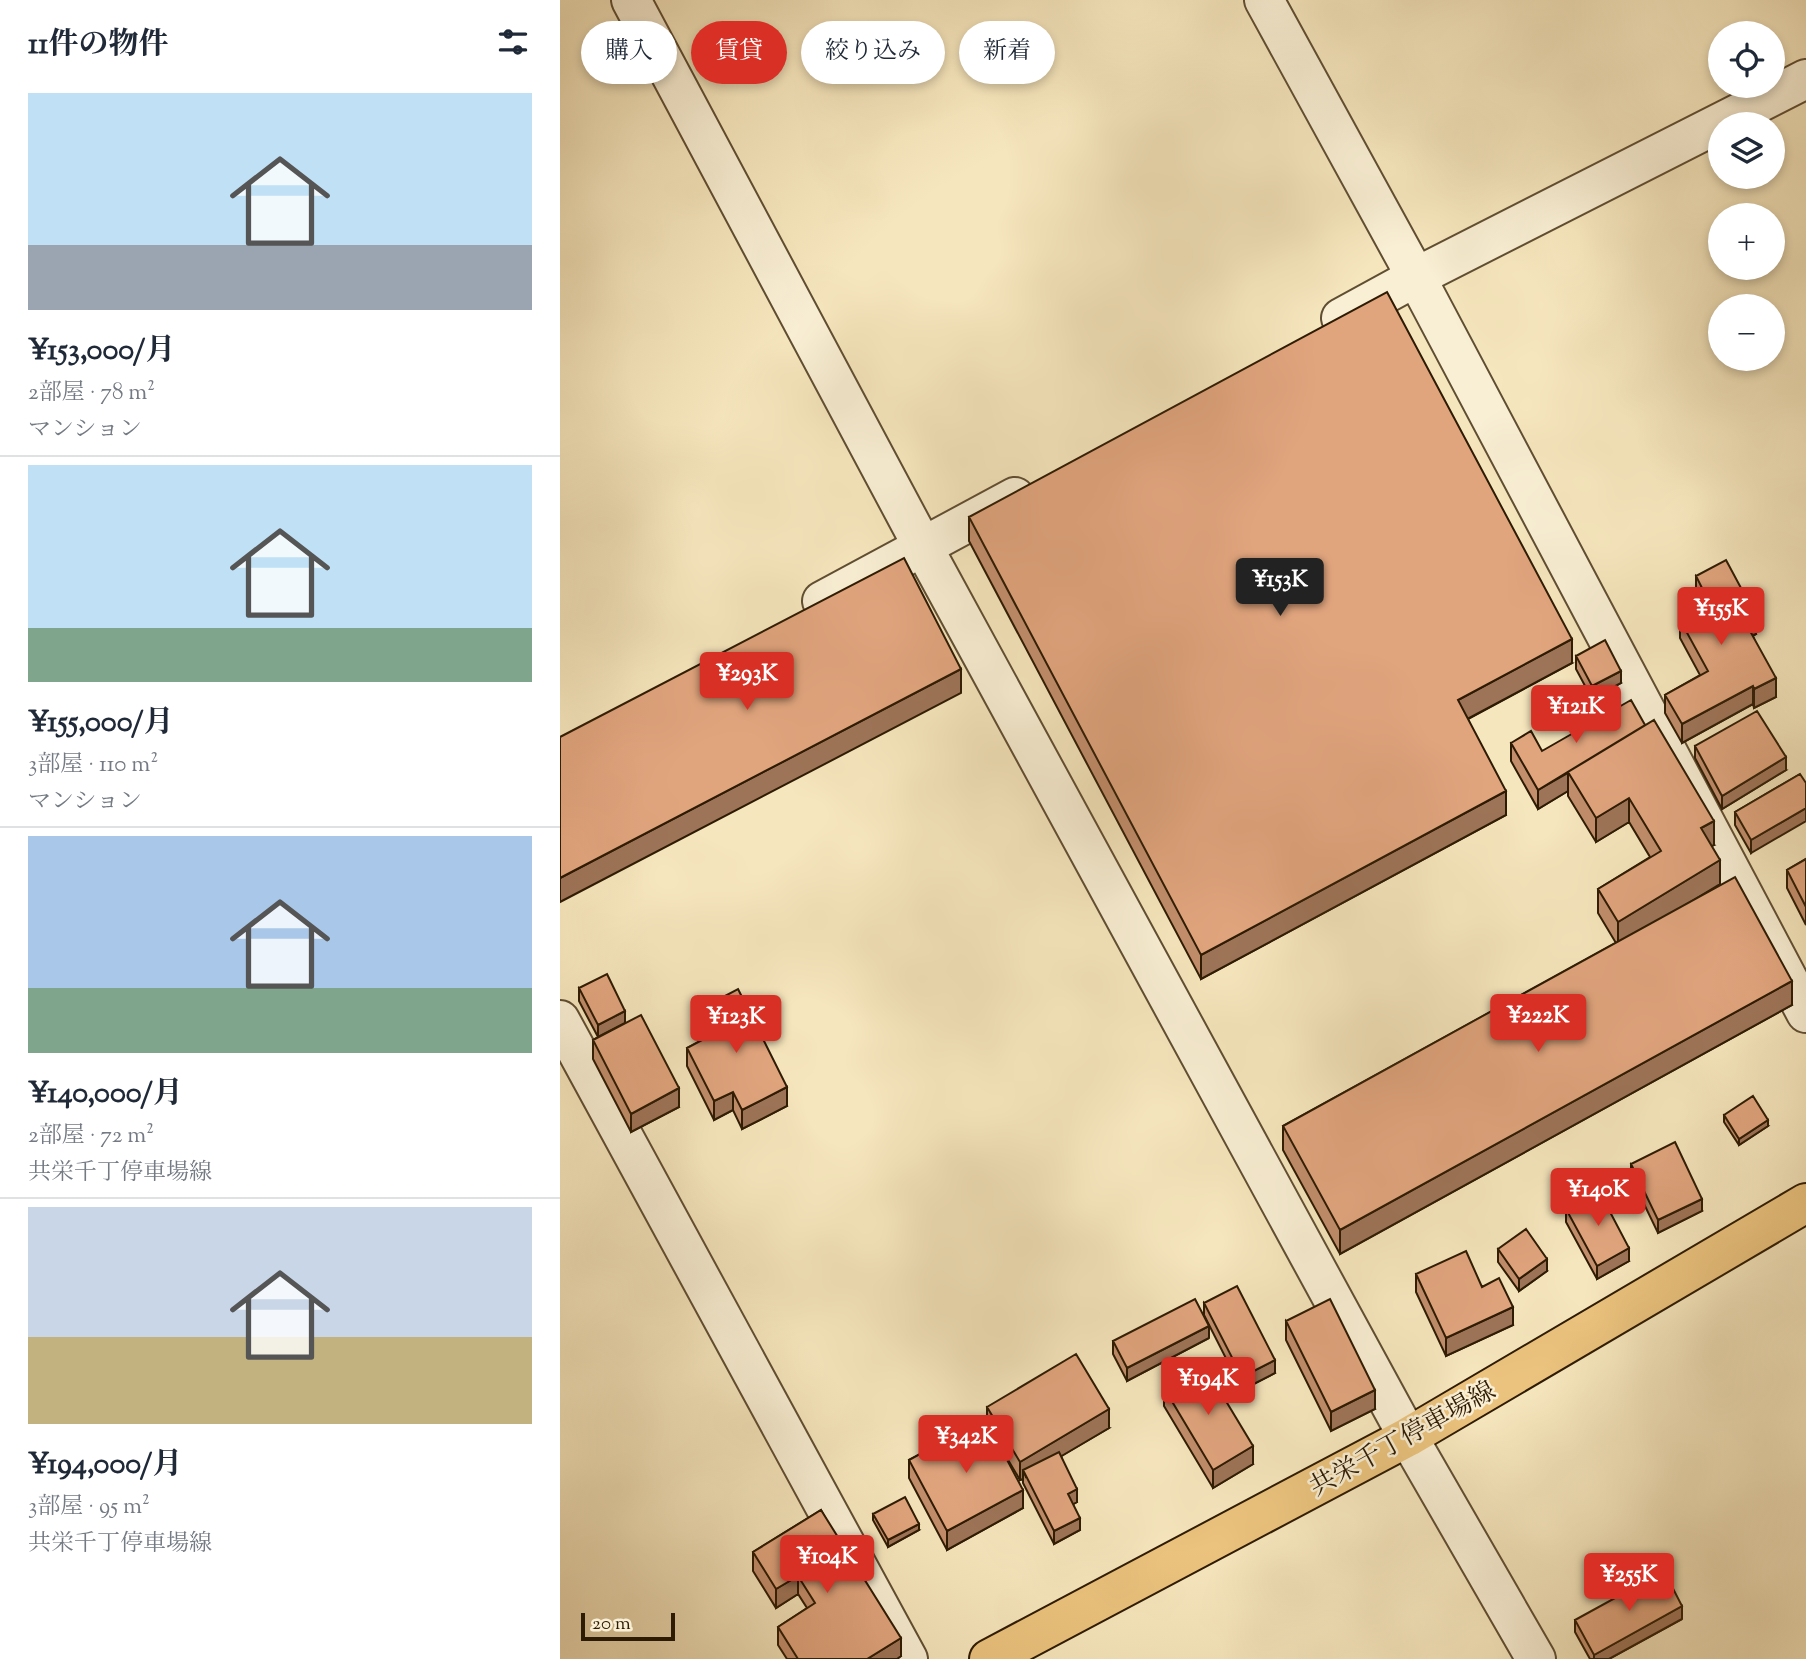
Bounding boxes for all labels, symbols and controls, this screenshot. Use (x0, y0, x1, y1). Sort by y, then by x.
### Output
chip: 購入 (581, 21, 677, 84)
chip: 賃貸 (691, 21, 787, 84)
chip: 絞り込み (801, 21, 945, 84)
chip: 新着 (959, 21, 1055, 84)
map controls (1708, 21, 1785, 371)
button: locate (1708, 21, 1785, 98)
icon: filters (494, 23, 532, 61)
text: 11件の物件 (28, 24, 168, 67)
button: layers (1708, 112, 1785, 189)
icon: home (217, 138, 343, 264)
button: + (1708, 203, 1785, 280)
button: − (1708, 294, 1785, 371)
text: ¥153,000/月 (28, 330, 175, 373)
text: 2部屋 · 78 m² (28, 377, 155, 410)
text: マンション (28, 414, 142, 447)
icon: home (217, 510, 343, 636)
pin: ¥153K (1231, 558, 1329, 618)
text: ¥153K (1252, 564, 1308, 597)
pin: ¥155K (1672, 588, 1770, 647)
text: ¥155K (1693, 593, 1749, 626)
pin: ¥293K (698, 652, 796, 712)
text: ¥293K (716, 658, 778, 691)
pin: ¥121K (1527, 686, 1625, 745)
text: ¥121K (1547, 691, 1605, 724)
text: ¥155,000/月 (28, 702, 174, 745)
text: 3部屋 · 110 m² (28, 749, 158, 782)
text: マンション (28, 786, 142, 819)
icon: home (217, 881, 343, 1007)
pin: ¥222K (1489, 995, 1587, 1054)
pin: ¥123K (687, 996, 785, 1055)
text: ¥222K (1506, 1000, 1570, 1033)
text: ¥123K (706, 1001, 766, 1034)
text: ¥140,000/月 (28, 1073, 183, 1116)
text: 2部屋 · 72 m² (28, 1120, 154, 1153)
text: 共栄千丁停車場線 (28, 1157, 212, 1190)
pin: ¥140K (1549, 1168, 1647, 1228)
text: ¥140K (1567, 1174, 1629, 1207)
icon: home (217, 1252, 343, 1378)
pin: ¥194K (1159, 1358, 1257, 1417)
text: ¥194K (1177, 1363, 1239, 1396)
street label: 共栄千丁停車場線 (1303, 1374, 1503, 1507)
pin: ¥342K (917, 1416, 1015, 1475)
text: ¥342K (934, 1421, 998, 1454)
text: ¥194,000/月 (28, 1444, 182, 1487)
text: 3部屋 · 95 m² (28, 1491, 150, 1524)
text: 共栄千丁停車場線 (28, 1528, 212, 1561)
pin: ¥104K (778, 1536, 876, 1595)
text: ¥104K (796, 1541, 858, 1574)
pin: ¥255K (1580, 1554, 1678, 1613)
text: ¥255K (1600, 1559, 1658, 1592)
scale bar (581, 1610, 676, 1642)
text: 20 m (592, 1611, 631, 1638)

